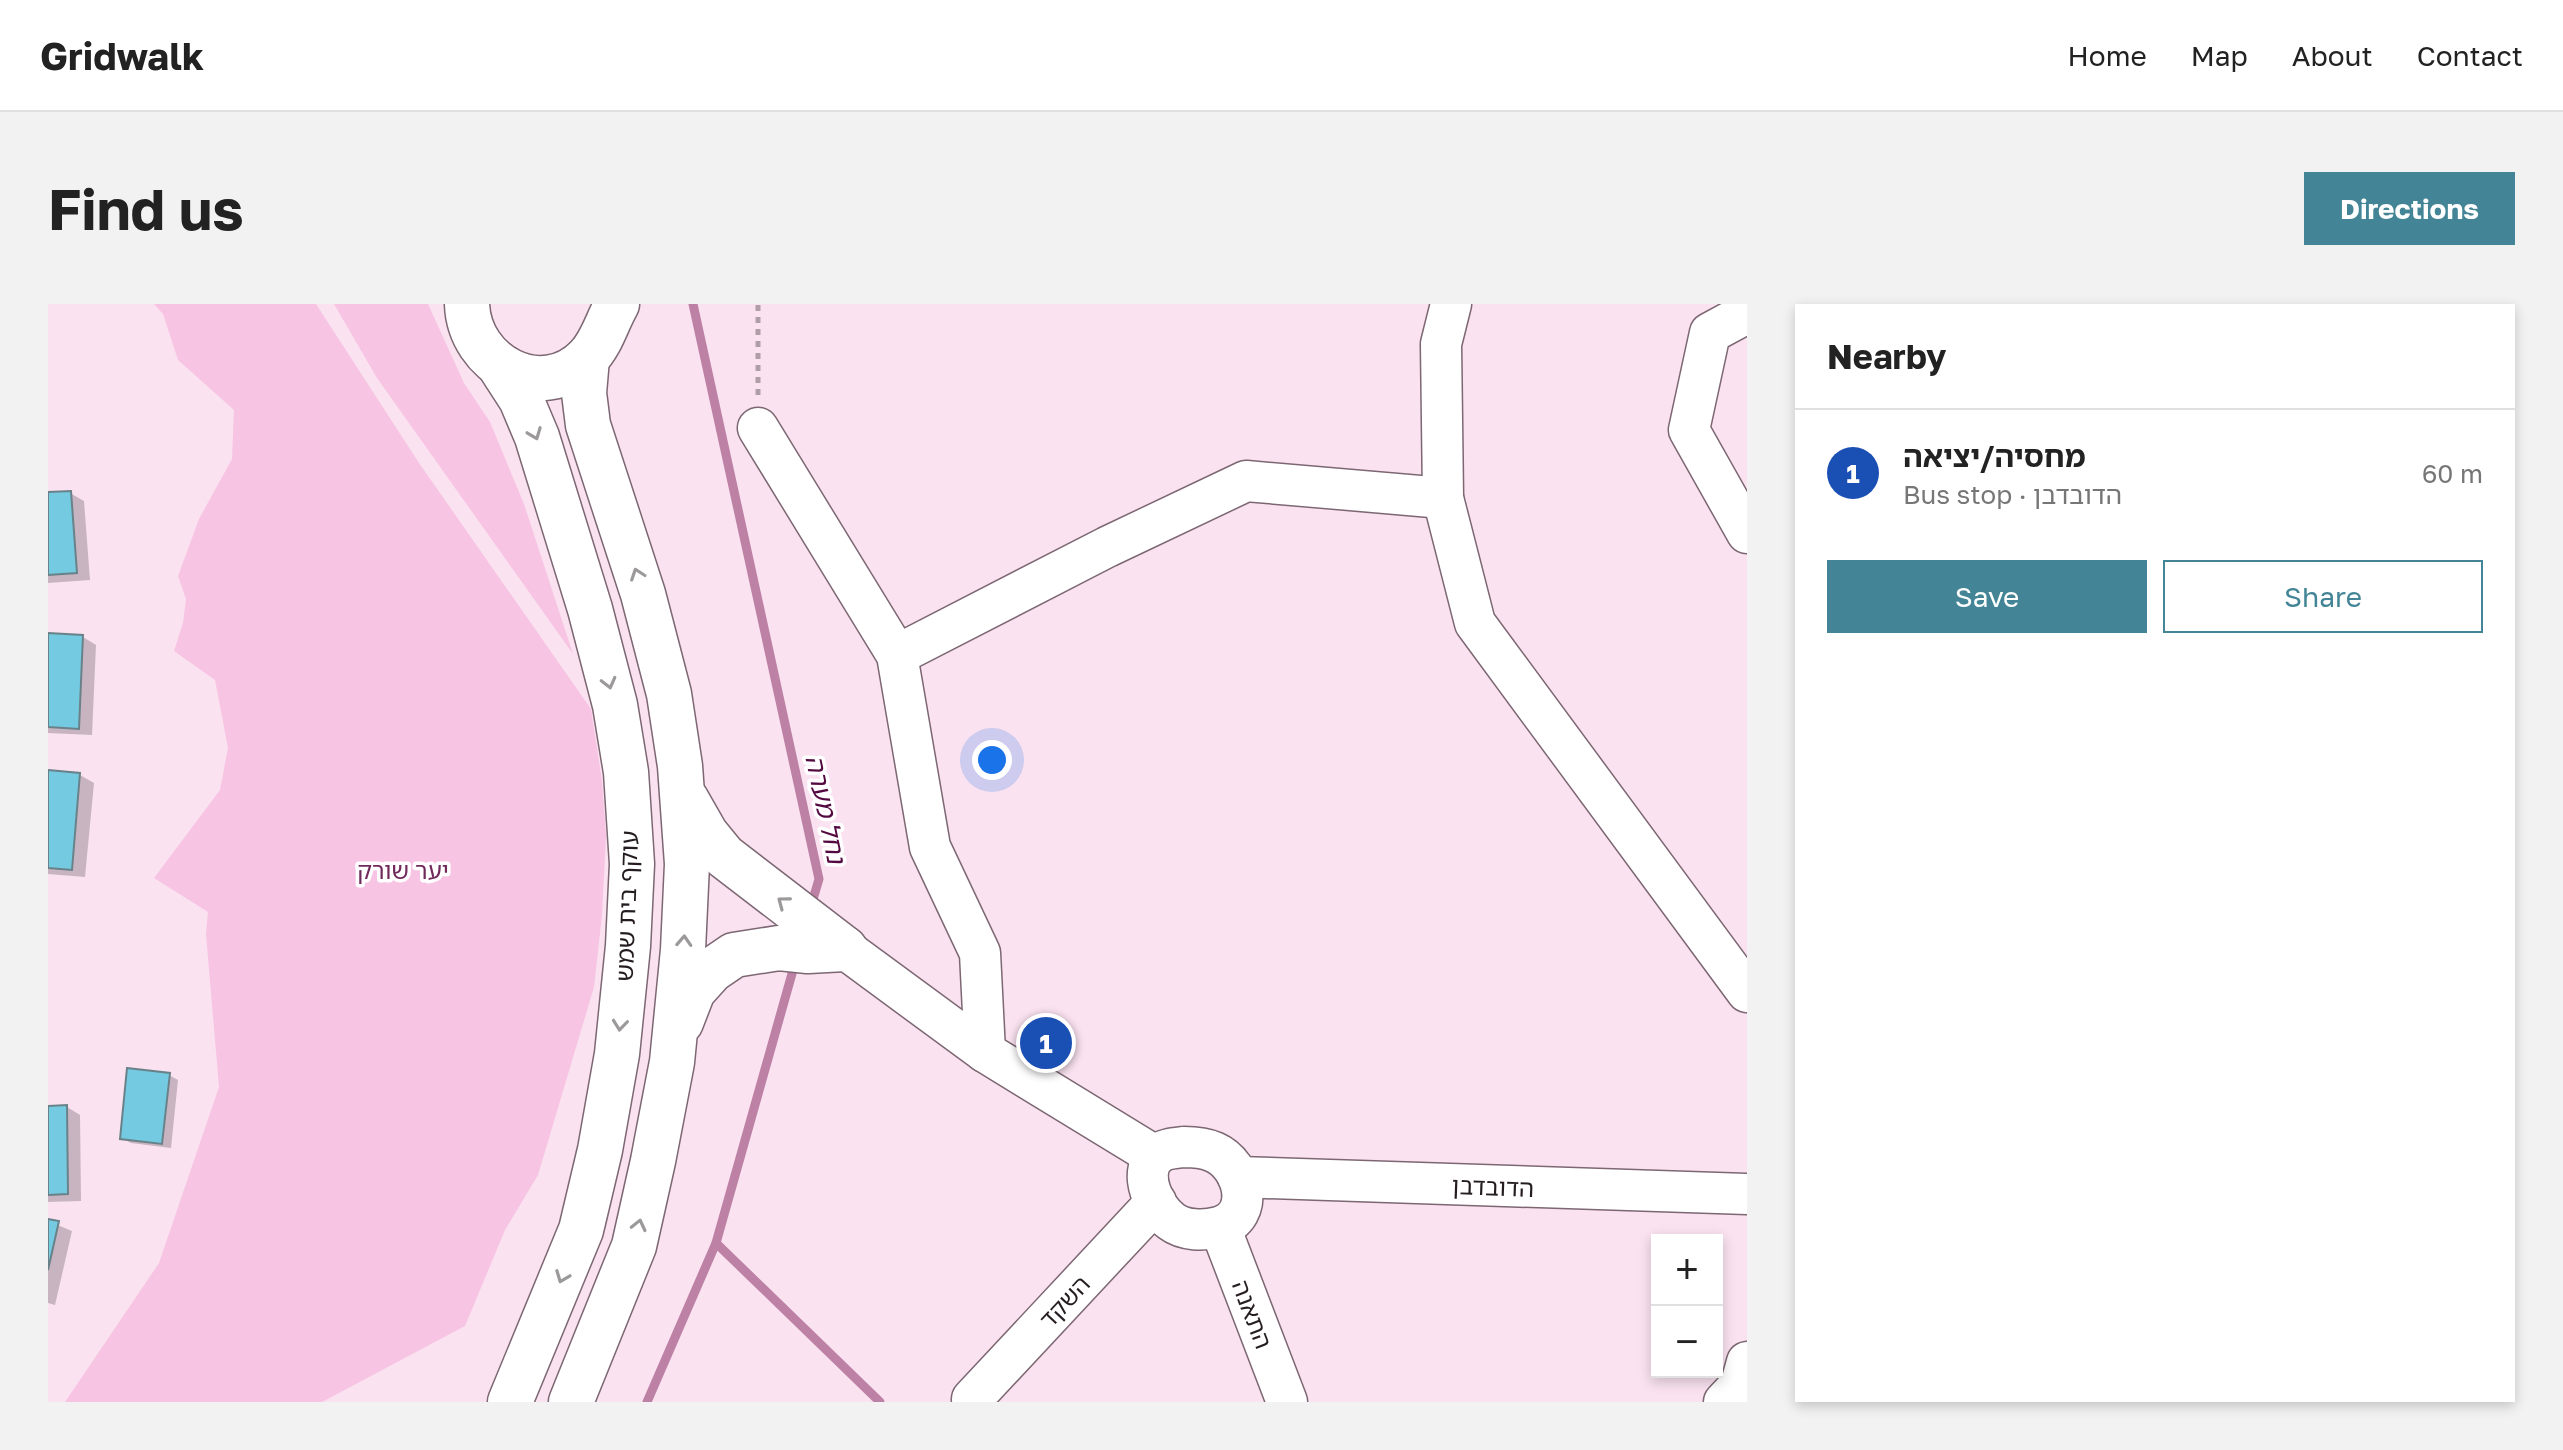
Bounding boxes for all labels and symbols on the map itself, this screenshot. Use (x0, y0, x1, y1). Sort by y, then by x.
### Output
one-way arrow (525, 426, 542, 440)
one-way arrow (630, 568, 646, 582)
one-way arrow (600, 676, 617, 690)
your location (972, 740, 1012, 780)
water label: נחל מערה (799, 752, 853, 868)
street label: עוקף בית שמש (609, 830, 643, 982)
park label: יער שורק (357, 855, 449, 884)
one-way arrow (777, 897, 792, 911)
one-way arrow (675, 934, 692, 947)
pin: 1 (1020, 1013, 1072, 1073)
one-way arrow (612, 1019, 629, 1032)
street label: הדובדבן (1451, 1170, 1535, 1202)
one-way arrow (629, 1218, 646, 1232)
street label: השקד (1033, 1269, 1095, 1333)
one-way arrow (555, 1270, 572, 1284)
street label: התאנה (1227, 1276, 1279, 1352)

